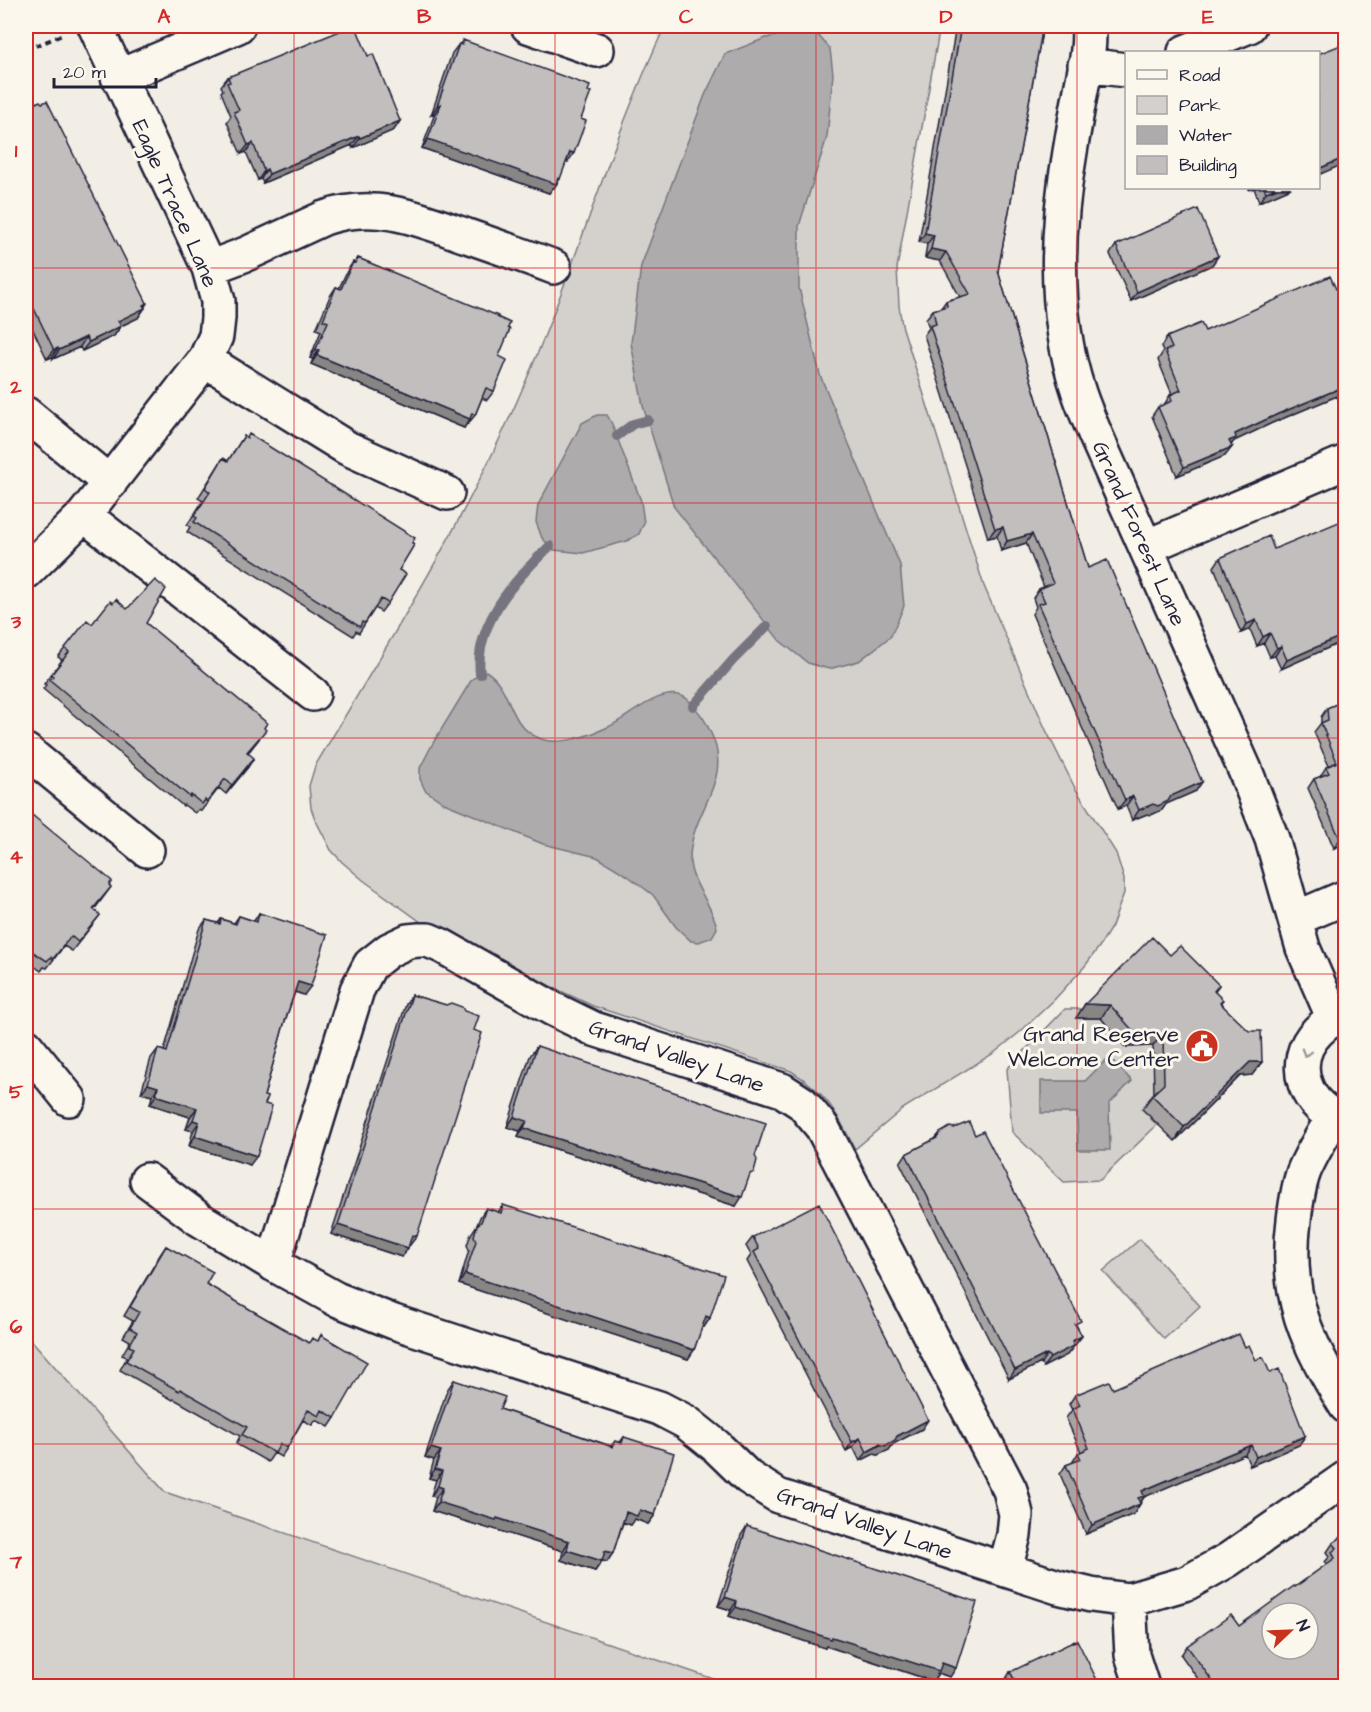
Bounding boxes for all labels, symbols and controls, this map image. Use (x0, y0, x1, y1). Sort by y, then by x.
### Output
text: A (158, 3, 171, 31)
text: B (417, 3, 432, 31)
text: C (679, 3, 694, 31)
text: D (940, 3, 953, 31)
text: E (1202, 3, 1214, 31)
scale bar (54, 51, 156, 89)
legend (1125, 51, 1320, 189)
text: 20 m (63, 60, 106, 85)
text: Road (1179, 63, 1220, 88)
text: Park (1179, 93, 1221, 118)
street label: Eagle Trace Lane (123, 115, 226, 293)
text: Water (1179, 123, 1232, 148)
text: 1 (15, 137, 18, 165)
text: Building (1179, 153, 1237, 179)
text: 2 (9, 373, 22, 401)
street label: Grand Forest Lane (1084, 436, 1193, 631)
text: 3 (10, 608, 22, 636)
text: 4 (9, 843, 23, 871)
street label: Grand Valley Lane (584, 1012, 768, 1102)
place label: Grand Reserve Welcome Center (1007, 1019, 1179, 1075)
public building icon: Grand Reserve Welcome Center (1184, 1028, 1220, 1064)
one-way arrow (1301, 1047, 1313, 1058)
text: 5 (9, 1078, 24, 1106)
text: 6 (10, 1313, 23, 1341)
street label: Grand Valley Lane (772, 1479, 956, 1569)
text: 7 (9, 1548, 23, 1576)
north arrow (1260, 1601, 1320, 1661)
text: N (1291, 1617, 1315, 1634)

